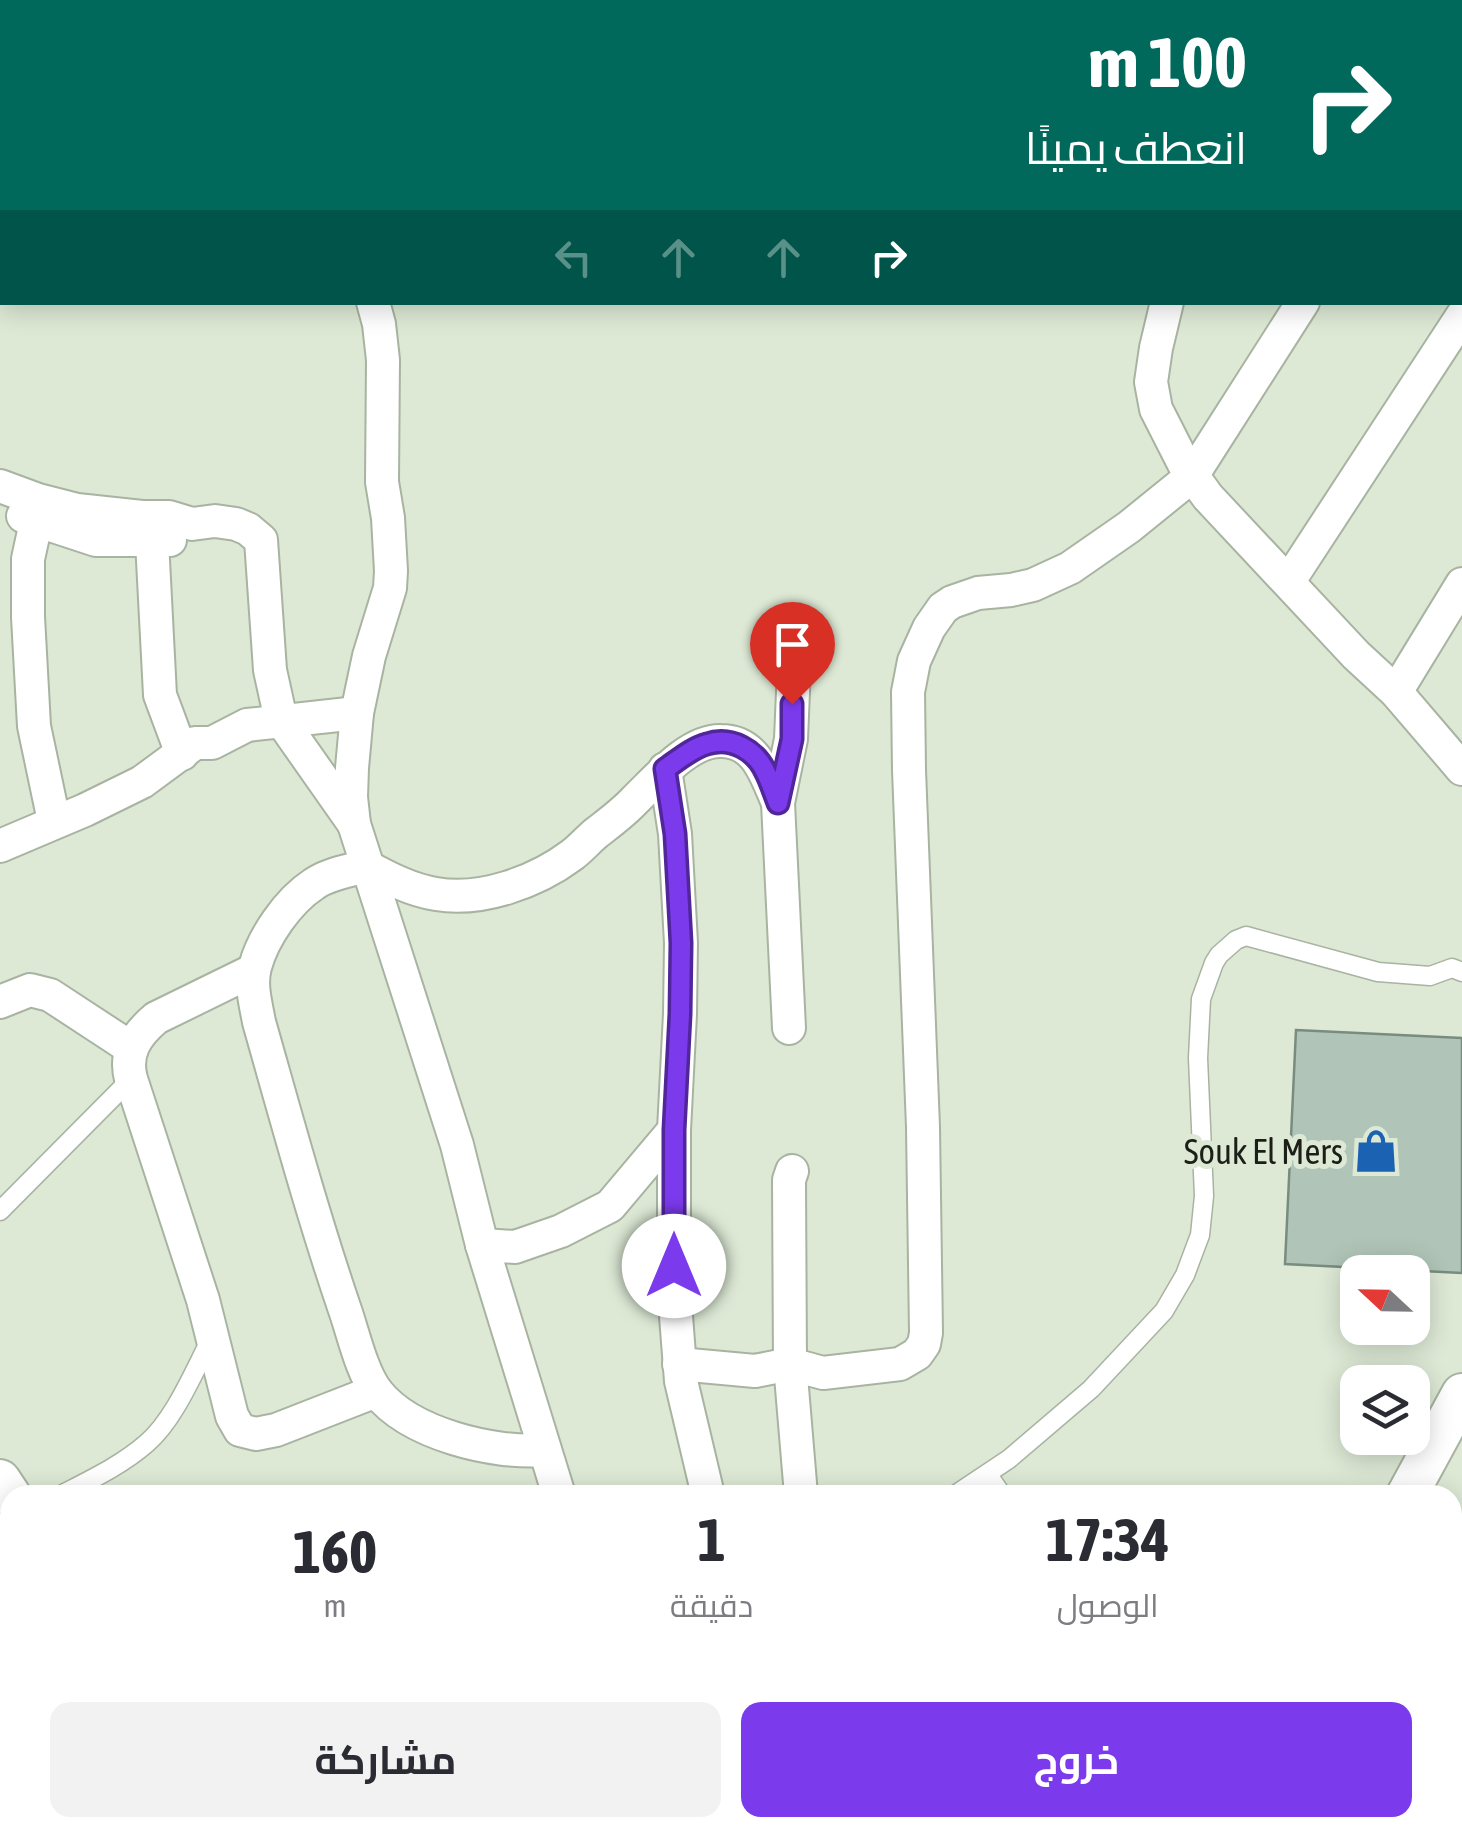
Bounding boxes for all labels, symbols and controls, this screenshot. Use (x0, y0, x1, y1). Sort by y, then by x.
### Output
text: 100 m (1088, 22, 1247, 102)
icon: right (1282, 40, 1412, 170)
text: انعطف يمينًا (1025, 122, 1247, 174)
icon: left (546, 230, 601, 285)
icon: ahead (651, 230, 706, 285)
icon: ahead (756, 230, 811, 285)
icon: right (861, 230, 916, 285)
pin (750, 602, 835, 705)
icon: arrive (765, 617, 820, 672)
shop icon: Souk El Mers (1352, 1127, 1400, 1175)
place label: Souk El Mers (1184, 1131, 1343, 1171)
position arrow (622, 1214, 726, 1318)
north arrow (1340, 1255, 1430, 1345)
map controls (1340, 1255, 1430, 1455)
button: layers (1340, 1365, 1430, 1455)
text: 1 (697, 1505, 726, 1574)
text: 17:34 (1046, 1505, 1169, 1574)
text: 160 (293, 1517, 377, 1586)
text: m (323, 1587, 347, 1624)
text: دقيقة (670, 1587, 753, 1624)
text: الوصول (1057, 1587, 1159, 1624)
button: مشاركة (50, 1702, 721, 1817)
button: خروج (741, 1702, 1412, 1817)

